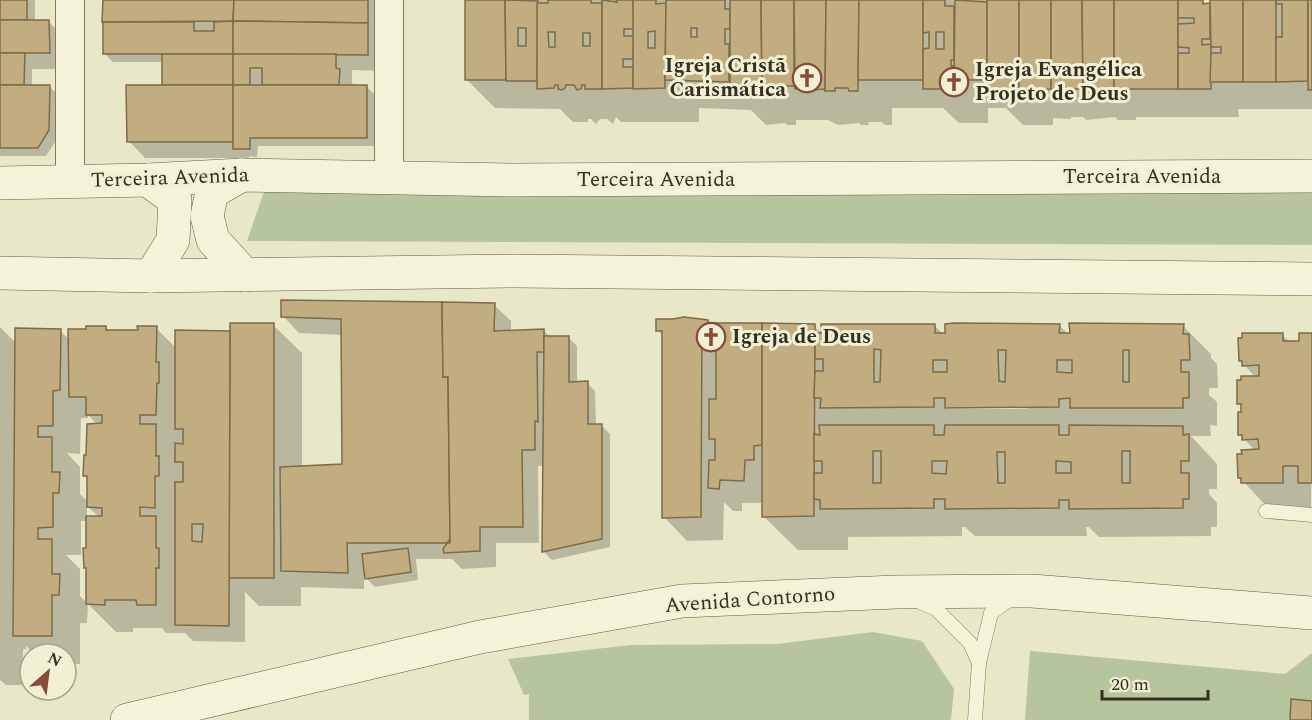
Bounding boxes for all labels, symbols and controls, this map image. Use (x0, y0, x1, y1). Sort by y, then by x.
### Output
place label: Igreja Cristã Carismática (665, 50, 786, 106)
place label: Igreja Evangélica Projeto de Deus (975, 54, 1142, 110)
church icon: Igreja Cristã Carismática (791, 62, 823, 94)
church icon: Igreja Evangélica Projeto de Deus (938, 66, 970, 98)
street label: Terceira Avenida (90, 159, 250, 197)
street label: Terceira Avenida (1063, 161, 1222, 193)
street label: Terceira Avenida (577, 164, 736, 196)
church icon: Igreja de Deus (695, 321, 727, 353)
place label: Igreja de Deus (732, 321, 871, 353)
street label: Avenida Contorno (664, 578, 836, 622)
north arrow (18, 642, 78, 702)
text: N (43, 646, 66, 673)
scale bar (1102, 663, 1208, 701)
text: 20 m (1111, 671, 1149, 698)

